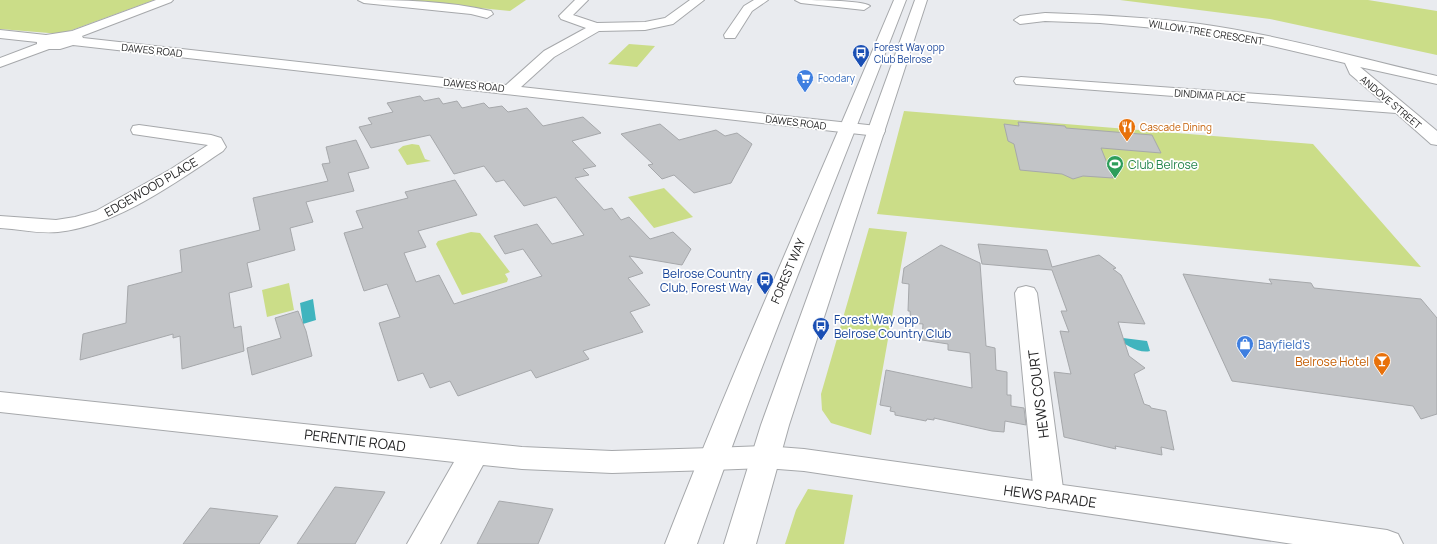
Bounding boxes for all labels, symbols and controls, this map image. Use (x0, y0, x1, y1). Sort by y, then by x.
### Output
street label: WILLOW TREE CRESCENT (1147, 16, 1265, 48)
street label: DAWES ROAD (121, 40, 184, 60)
place label: Forest Way opp Club Belrose (874, 40, 945, 66)
bus stop icon: Forest Way opp Club Belrose (851, 43, 871, 68)
supermarket icon: Foodary (795, 68, 815, 93)
place label: Foodary (818, 71, 856, 85)
street label: ANDOVE STREET (1357, 72, 1425, 132)
street label: DAWES ROAD (443, 75, 506, 95)
street label: DINDIMA PLACE (1174, 86, 1247, 105)
street label: DAWES ROAD (765, 111, 828, 133)
restaurant icon: Cascade Dining (1117, 117, 1137, 142)
place label: Cascade Dining (1140, 120, 1212, 134)
street label: EDGEWOOD PLACE (101, 153, 201, 221)
sports icon: Club Belrose (1105, 154, 1125, 179)
place label: Club Belrose (1128, 156, 1198, 173)
street label: FOREST WAY (767, 235, 809, 306)
place label: Belrose Country Club, Forest Way (660, 265, 753, 296)
bus stop icon: Belrose Country Club, Forest Way (755, 270, 775, 295)
place label: Forest Way opp Belrose Country Club (834, 311, 951, 342)
bus stop icon: Forest Way opp Belrose Country Club (811, 316, 831, 341)
shop icon: Bayfield's (1235, 334, 1255, 359)
place label: Bayfield's (1258, 336, 1310, 353)
street label: HEWS COURT (1023, 348, 1053, 439)
bar icon: Belrose Hotel (1372, 351, 1392, 376)
place label: Belrose Hotel (1295, 353, 1369, 370)
street label: PERENTIE ROAD (303, 424, 407, 456)
street label: HEWS PARADE (1002, 480, 1098, 512)

